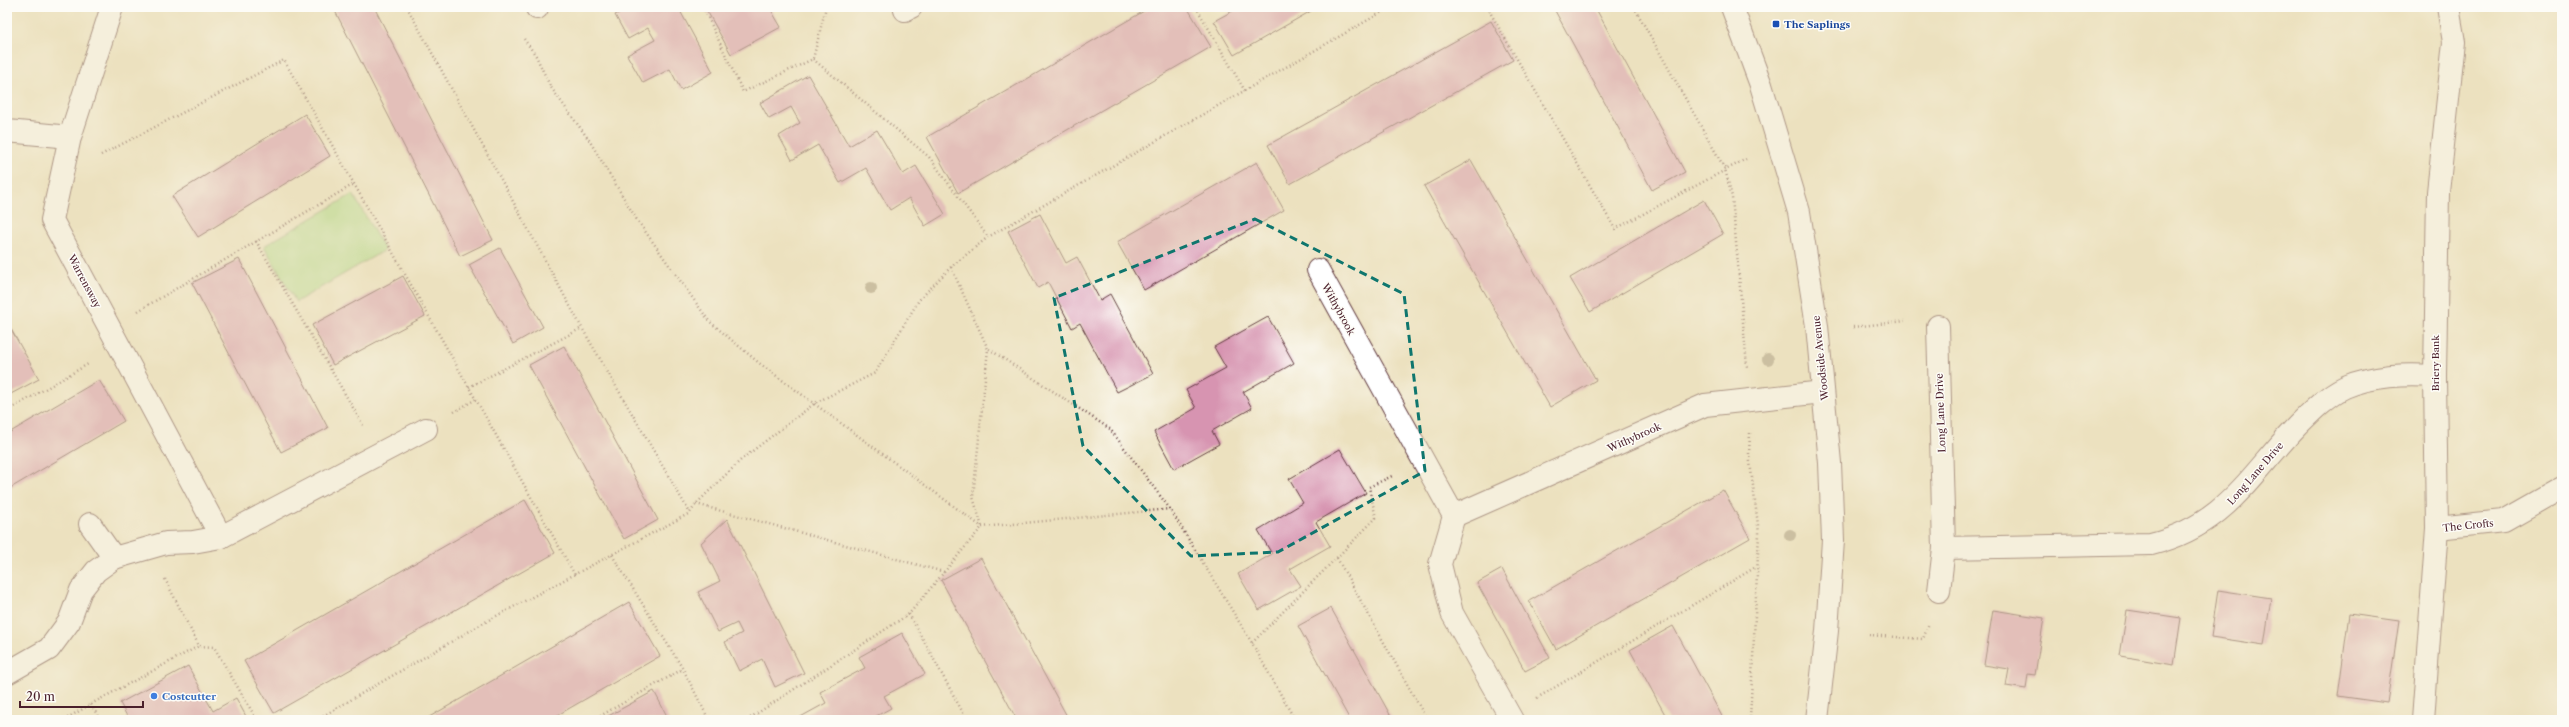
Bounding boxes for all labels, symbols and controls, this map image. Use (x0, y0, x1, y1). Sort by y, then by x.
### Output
place label: The Saplings (1784, 18, 1851, 31)
marker: The Saplings (1771, 19, 1781, 29)
street label: Warrensway (65, 252, 104, 310)
street label: Withybrook (1319, 280, 1359, 338)
street label: Woodside Avenue (1810, 314, 1832, 402)
street label: Briery Bank (2429, 334, 2442, 391)
street label: Long Lane Drive (1933, 373, 1948, 453)
street label: Withybrook (1604, 419, 1664, 455)
street label: Long Lane Drive (2224, 439, 2287, 507)
street label: The Crofts (2442, 516, 2494, 535)
scale bar (20, 683, 143, 709)
text: 20 m (26, 689, 55, 704)
place label: Costcutter (162, 690, 216, 703)
marker: Costcutter (149, 691, 159, 701)

